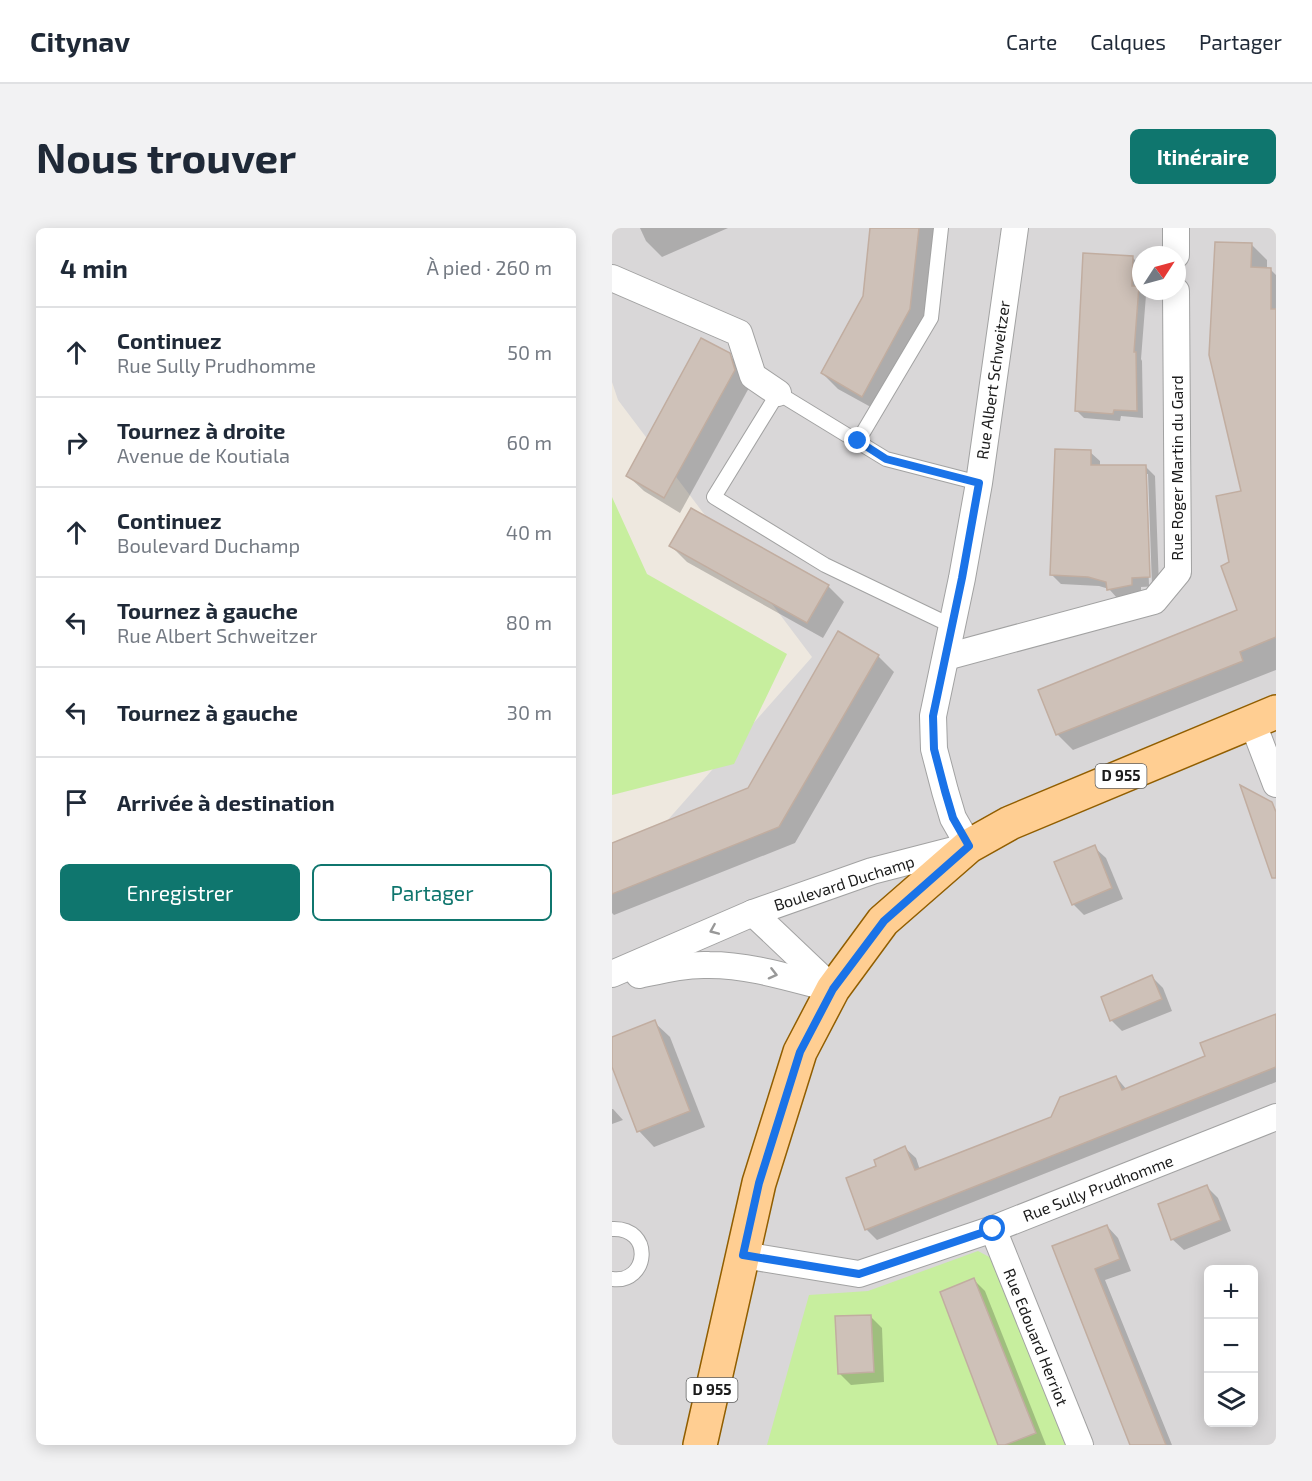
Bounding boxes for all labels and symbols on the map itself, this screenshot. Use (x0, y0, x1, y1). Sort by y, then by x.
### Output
north arrow (1132, 246, 1186, 300)
street label: Rue Albert Schweitzer (972, 299, 1013, 461)
street label: Rue Roger Martin du Gard (1167, 375, 1186, 561)
route end (844, 427, 870, 453)
road number: D 955 (1096, 764, 1146, 788)
street label: Boulevard Duchamp (771, 851, 916, 914)
one-way arrow (710, 923, 721, 935)
one-way arrow (768, 966, 778, 979)
street label: Rue Sully Prudhomme (1020, 1150, 1176, 1225)
route start (979, 1215, 1005, 1241)
street label: Rue Edouard Herriot (1000, 1265, 1073, 1408)
road number: D 955 (686, 1378, 738, 1402)

